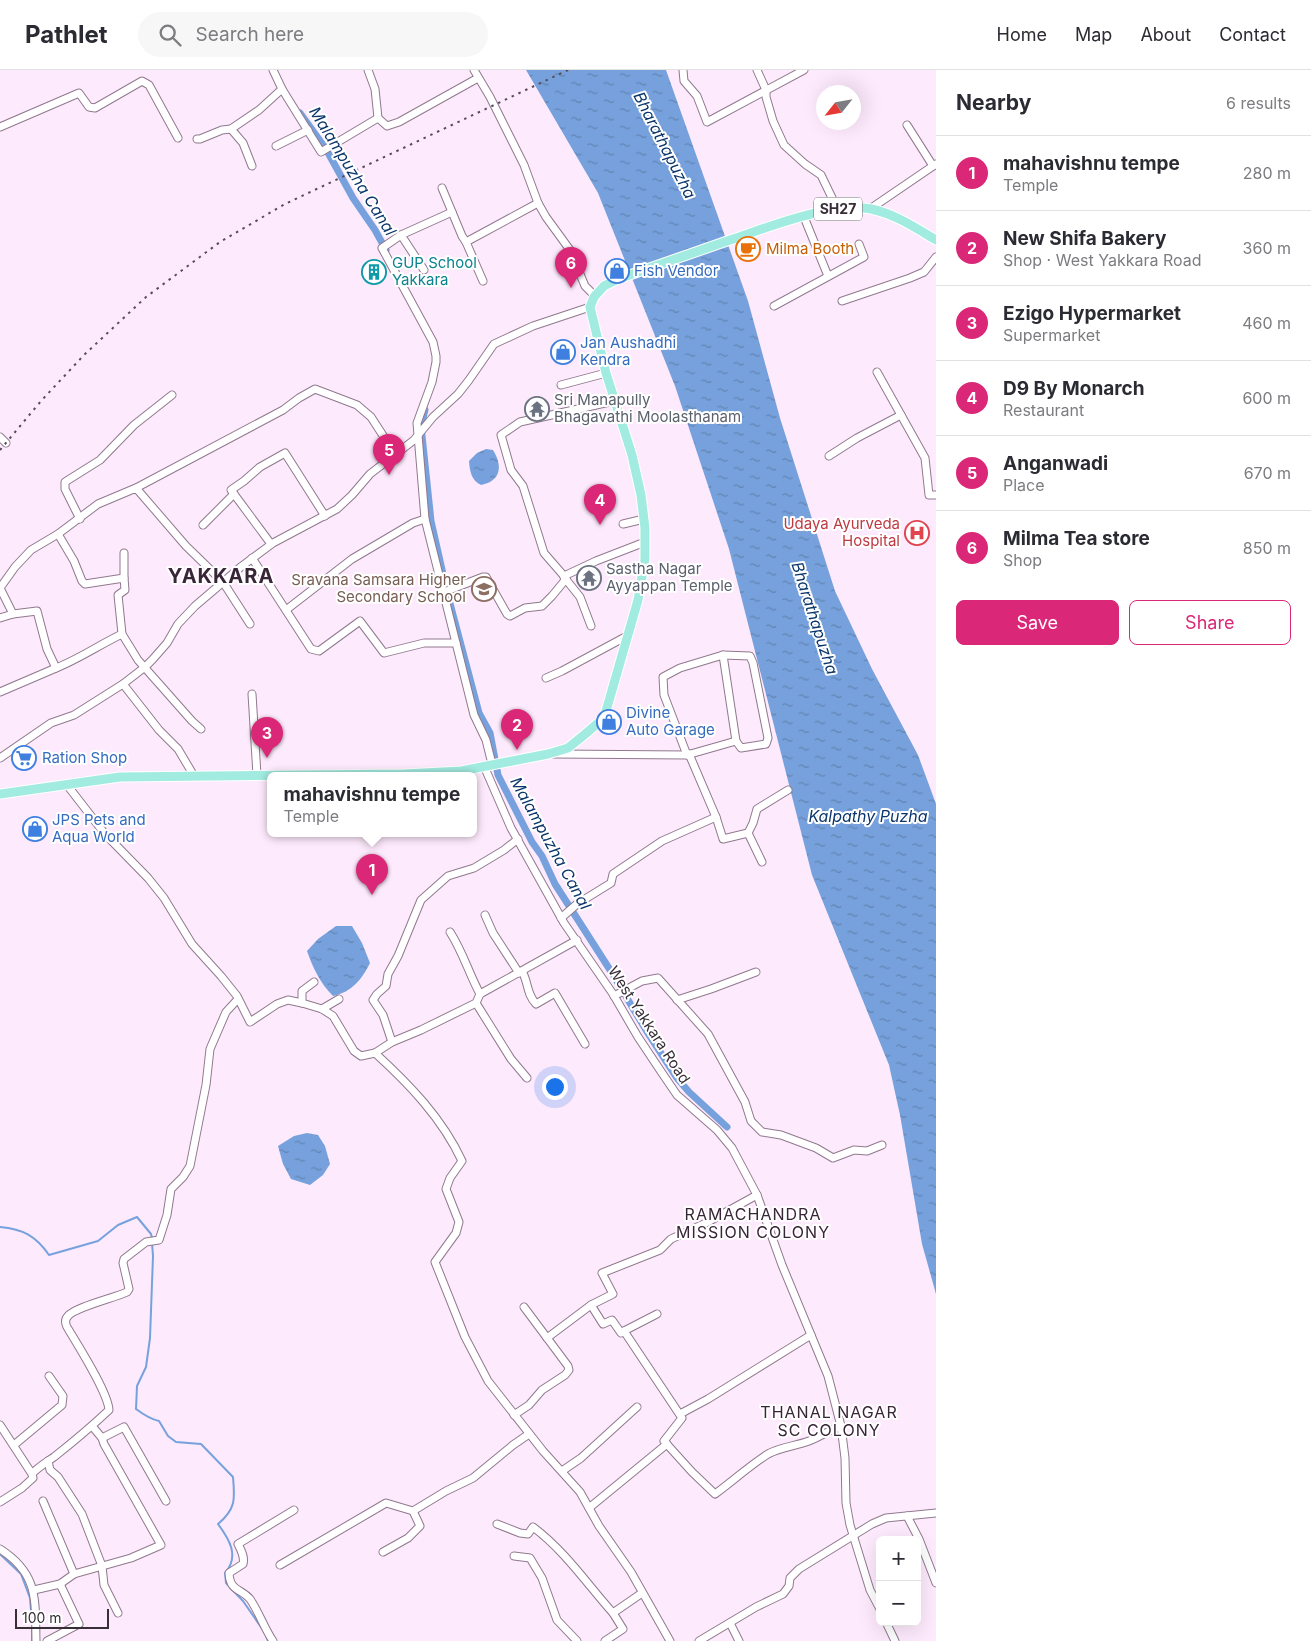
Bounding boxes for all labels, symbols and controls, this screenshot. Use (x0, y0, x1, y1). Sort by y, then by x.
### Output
search box (138, 12, 488, 57)
text: Pathlet (25, 20, 108, 49)
icon: search (156, 21, 184, 49)
text: Search here (196, 23, 304, 46)
text: Home (997, 24, 1047, 45)
text: Map (1075, 24, 1112, 45)
text: About (1140, 24, 1191, 45)
text: Contact (1219, 24, 1286, 45)
north arrow (816, 85, 861, 130)
water label: Bharathapuzha (629, 88, 701, 202)
text: Nearby (956, 90, 1031, 115)
text: 6 results (1226, 93, 1291, 113)
water label: Malampuzha Canal (305, 103, 401, 239)
text: mahavishnu tempe (1003, 152, 1180, 175)
text: 1 (969, 163, 975, 183)
text: 280 m (1243, 163, 1291, 183)
text: Temple (1003, 175, 1058, 195)
road number: SH27 (814, 198, 862, 220)
text: New Shifa Bakery (1003, 227, 1166, 250)
cafe icon: Milma Booth (735, 236, 761, 262)
text: 2 (967, 238, 977, 258)
text: 360 m (1243, 238, 1291, 258)
place label: Milma Booth (766, 239, 854, 258)
pin: 6 (555, 247, 587, 288)
text: Shop · West Yakkara Road (1003, 250, 1202, 270)
place label: GUP School Yakkara (392, 253, 477, 289)
shop icon: Fish Vendor (604, 258, 630, 284)
building icon: GUP School Yakkara (361, 259, 387, 285)
place label: Fish Vendor (634, 261, 719, 280)
text: Ezigo Hypermarket (1003, 302, 1181, 325)
text: 3 (967, 313, 977, 333)
text: 460 m (1242, 313, 1291, 333)
text: Supermarket (1003, 325, 1100, 345)
place label: Jan Aushadhi Kendra (580, 333, 676, 369)
shop icon: Jan Aushadhi Kendra (550, 339, 576, 365)
text: D9 By Monarch (1003, 377, 1145, 400)
text: 4 (967, 388, 977, 408)
text: 600 m (1242, 388, 1291, 408)
place label: Sri Manapully Bhagavathi Moolasthanam (554, 390, 741, 426)
temple icon: Sri Manapully Bhagavathi Moolasthanam (524, 396, 550, 422)
text: Restaurant (1003, 400, 1084, 420)
pin: 5 (373, 434, 405, 475)
text: Anganwadi (1003, 452, 1108, 475)
text: 5 (967, 463, 977, 483)
text: 670 m (1244, 463, 1291, 483)
text: Place (1003, 475, 1045, 495)
pin: 4 (584, 484, 616, 525)
place label: Udaya Ayurveda Hospital (783, 514, 900, 550)
hospital icon: Udaya Ayurveda Hospital (904, 520, 930, 546)
text: Milma Tea store (1003, 527, 1150, 550)
text: 6 (967, 538, 977, 558)
text: 850 m (1243, 538, 1291, 558)
text: Shop (1003, 550, 1042, 570)
place label: Sastha Nagar Ayyappan Temple (606, 559, 733, 595)
water label: Bharathapuzha (787, 559, 843, 677)
district label: YAKKARA (168, 564, 274, 588)
temple icon: Sastha Nagar Ayyappan Temple (576, 565, 602, 591)
place label: Sravana Samsara Higher Secondary School (291, 570, 466, 606)
school or university icon: Sravana Samsara Higher Secondary School (471, 576, 497, 602)
button: Save (956, 600, 1119, 645)
button: Share (1129, 600, 1291, 645)
place label: Divine Auto Garage (626, 703, 715, 739)
pin: 2 (501, 709, 533, 750)
shop icon: Divine Auto Garage (596, 709, 622, 735)
pin: 3 (251, 717, 283, 758)
supermarket icon: Ration Shop (11, 745, 37, 771)
place label: Ration Shop (42, 748, 127, 767)
popup (267, 772, 477, 837)
water label: Malampuzha Canal (506, 773, 596, 913)
text: mahavishnu tempe (284, 783, 460, 806)
text: Temple (284, 806, 339, 826)
water label: Kalpathy Puzha (808, 806, 928, 826)
place label: JPS Pets and Aqua World (52, 810, 146, 846)
shop icon: JPS Pets and Aqua World (22, 816, 48, 842)
pin: 1 (356, 854, 388, 895)
street label: West Yakkara Road (604, 962, 695, 1087)
your location (542, 1074, 568, 1100)
district label: RAMACHANDRA MISSION COLONY (676, 1204, 830, 1242)
district label: THANAL NAGAR SC COLONY (760, 1402, 898, 1440)
map controls (876, 1536, 921, 1626)
button: + (876, 1536, 921, 1581)
button: − (876, 1581, 921, 1626)
scale bar (15, 1606, 109, 1629)
text: 100 m (22, 1609, 62, 1626)

